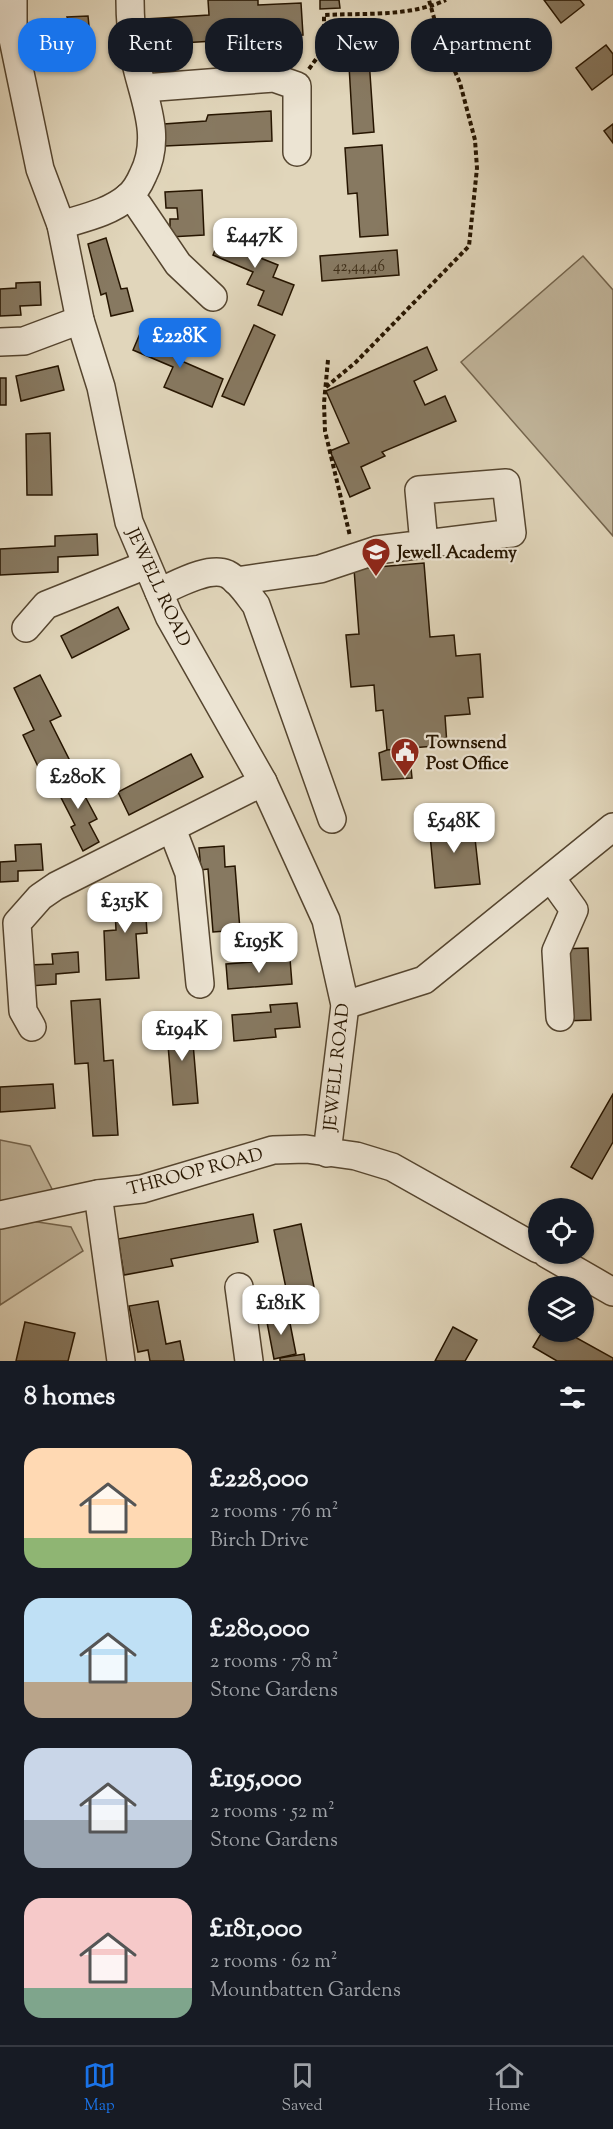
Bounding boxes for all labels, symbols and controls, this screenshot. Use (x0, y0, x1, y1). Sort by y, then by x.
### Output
chip: Buy (18, 18, 96, 72)
chip: Rent (108, 18, 193, 72)
chip: Filters (205, 18, 303, 72)
chip: New (315, 18, 399, 72)
chip: Apartment (411, 18, 552, 72)
pin: £447K (213, 218, 297, 269)
text: £447K (227, 223, 283, 252)
house number: 42,44,46 (333, 257, 385, 278)
pin: £228K (138, 318, 222, 369)
text: £228K (153, 323, 207, 352)
street label: JEWELL ROAD (118, 523, 196, 651)
school or university icon: Jewell Academy (360, 536, 392, 578)
place label: Jewell Academy (395, 541, 517, 567)
place label: Townsend Post Office (426, 731, 509, 778)
public building icon: Townsend Post Office (389, 736, 421, 778)
pin: £280K (36, 759, 120, 810)
text: £280K (50, 764, 106, 793)
pin: £548K (412, 803, 496, 854)
text: £548K (428, 808, 480, 837)
pin: £315K (83, 883, 167, 934)
text: £315K (101, 888, 149, 917)
pin: £195K (217, 923, 301, 974)
text: £195K (235, 928, 283, 957)
street label: JEWELL ROAD (318, 1002, 358, 1133)
pin: £194K (140, 1011, 224, 1062)
text: £194K (156, 1016, 208, 1045)
street label: THROOP ROAD (125, 1142, 266, 1204)
map controls (528, 1198, 594, 1342)
button: locate (528, 1198, 594, 1264)
button: layers (528, 1276, 594, 1342)
pin: £181K (239, 1285, 323, 1336)
text: £181K (256, 1290, 306, 1319)
text: 8 homes (24, 1379, 115, 1416)
icon: filters (556, 1381, 589, 1414)
text: £228,000 (210, 1461, 309, 1498)
icon: home (72, 1472, 144, 1544)
text: 2 rooms · 76 m² (210, 1498, 338, 1527)
text: Birch Drive (210, 1527, 309, 1556)
text: £280,000 (210, 1611, 310, 1648)
icon: home (72, 1622, 144, 1694)
text: 2 rooms · 78 m² (210, 1648, 339, 1677)
text: Stone Gardens (210, 1677, 338, 1706)
text: £195,000 (210, 1761, 302, 1798)
icon: home (72, 1772, 144, 1844)
text: 2 rooms · 52 m² (210, 1798, 335, 1827)
text: Stone Gardens (210, 1827, 338, 1856)
text: £181,000 (210, 1911, 302, 1948)
icon: home (72, 1922, 144, 1994)
text: 2 rooms · 62 m² (210, 1948, 338, 1977)
text: Mountbatten Gardens (210, 1977, 401, 2006)
tab: Map (83, 2059, 116, 2118)
tab: Saved (281, 2059, 323, 2118)
tab: Home (488, 2059, 530, 2118)

